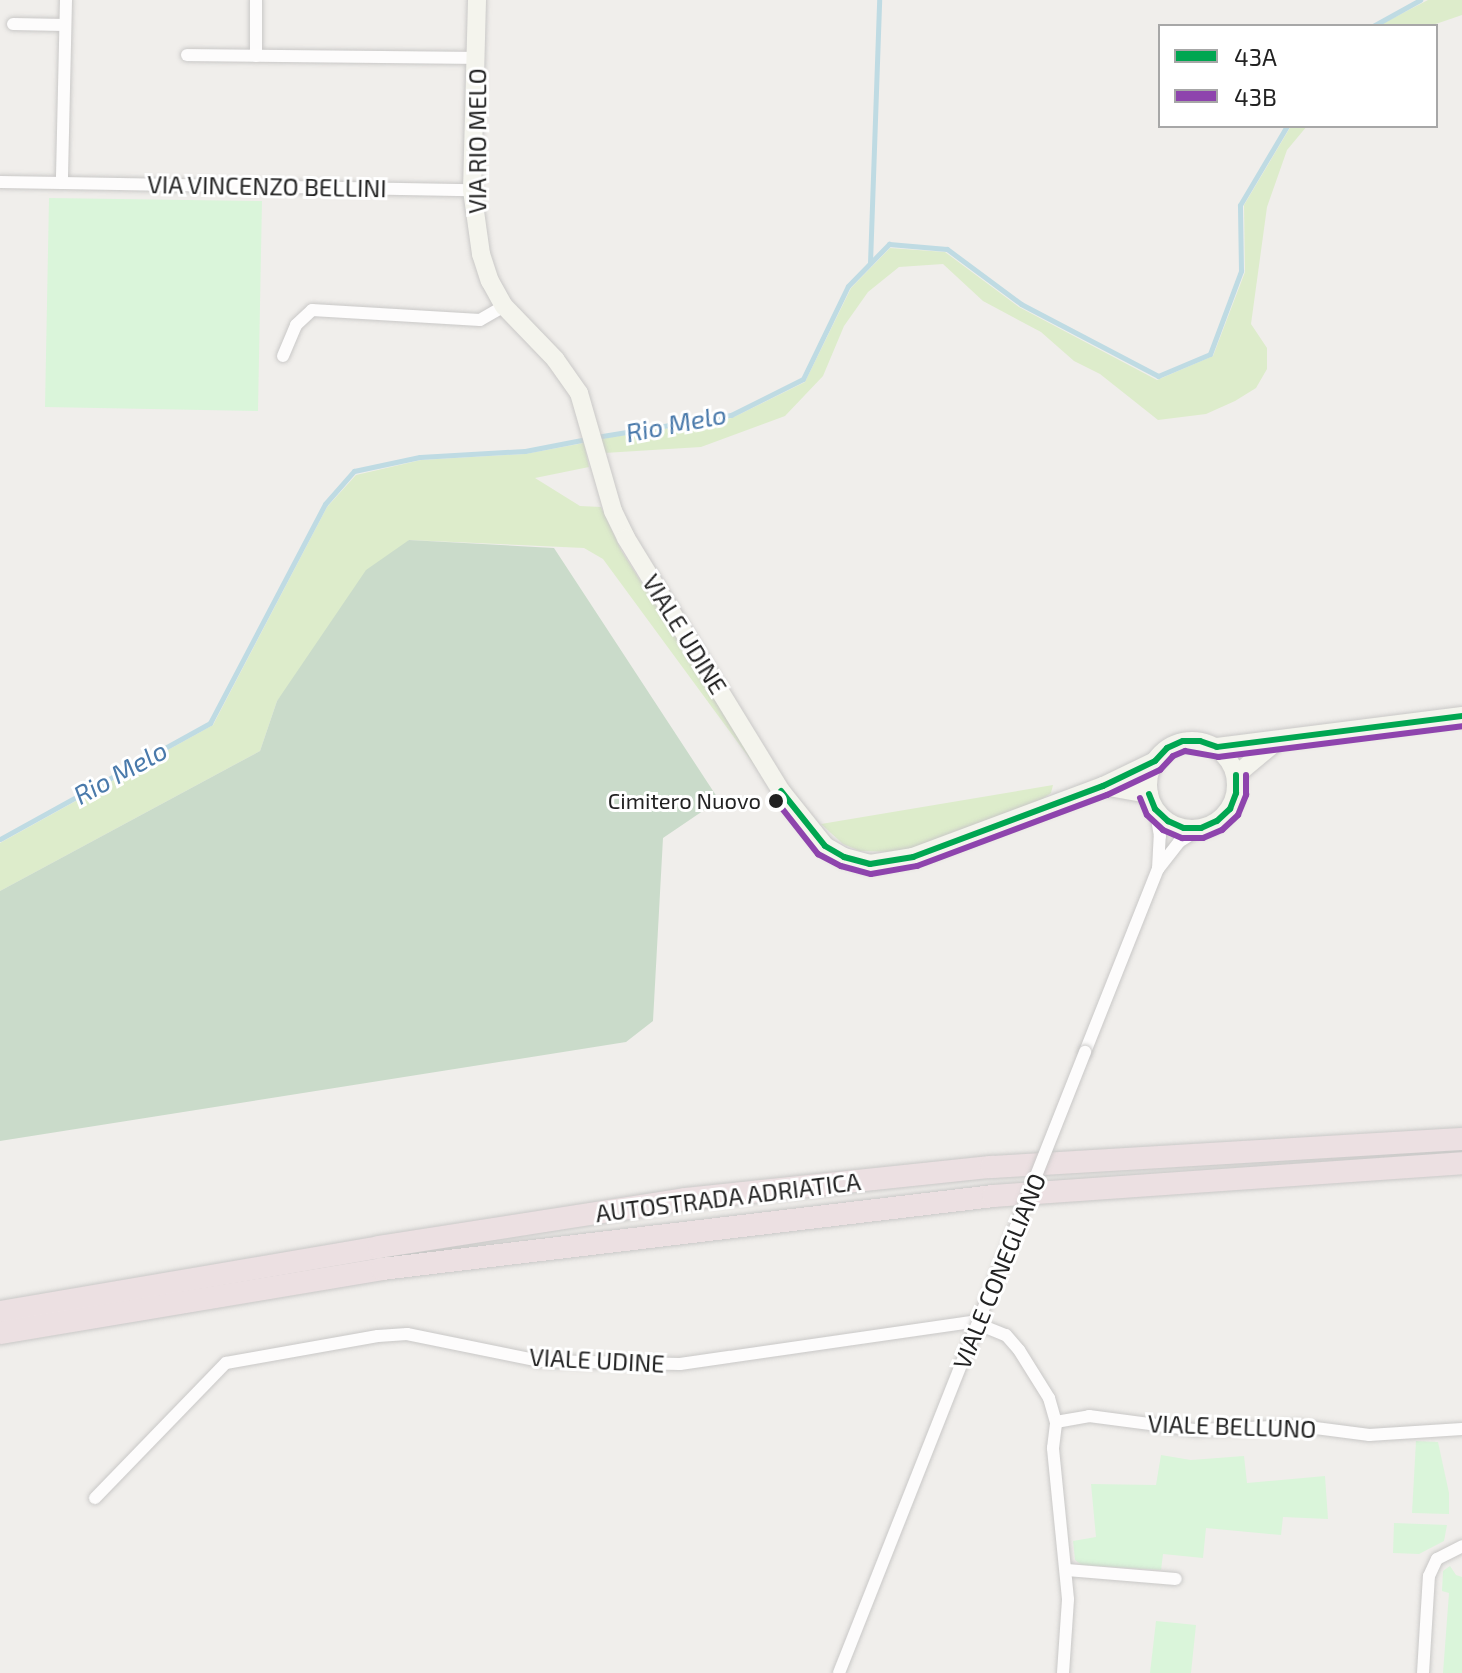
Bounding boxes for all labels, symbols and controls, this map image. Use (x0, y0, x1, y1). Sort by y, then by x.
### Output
legend (1158, 24, 1438, 128)
text: 43A (1234, 42, 1277, 71)
street label: VIA RIO MELO (463, 68, 491, 214)
text: 43B (1234, 82, 1277, 111)
street label: VIA VINCENZO BELLINI (147, 170, 387, 202)
water label: Rio Melo (623, 398, 729, 448)
street label: VIALE UDINE (637, 569, 733, 699)
water label: Rio Melo (68, 734, 172, 810)
place label: Cimitero Nuovo (608, 788, 761, 814)
marker: Cimitero Nuovo (768, 793, 784, 809)
street label: AUTOSTRADA ADRIATICA (593, 1166, 863, 1228)
street label: VIALE CONEGLIANO (947, 1169, 1051, 1373)
street label: VIALE UDINE (529, 1342, 665, 1378)
street label: VIALE BELLUNO (1147, 1409, 1317, 1443)

